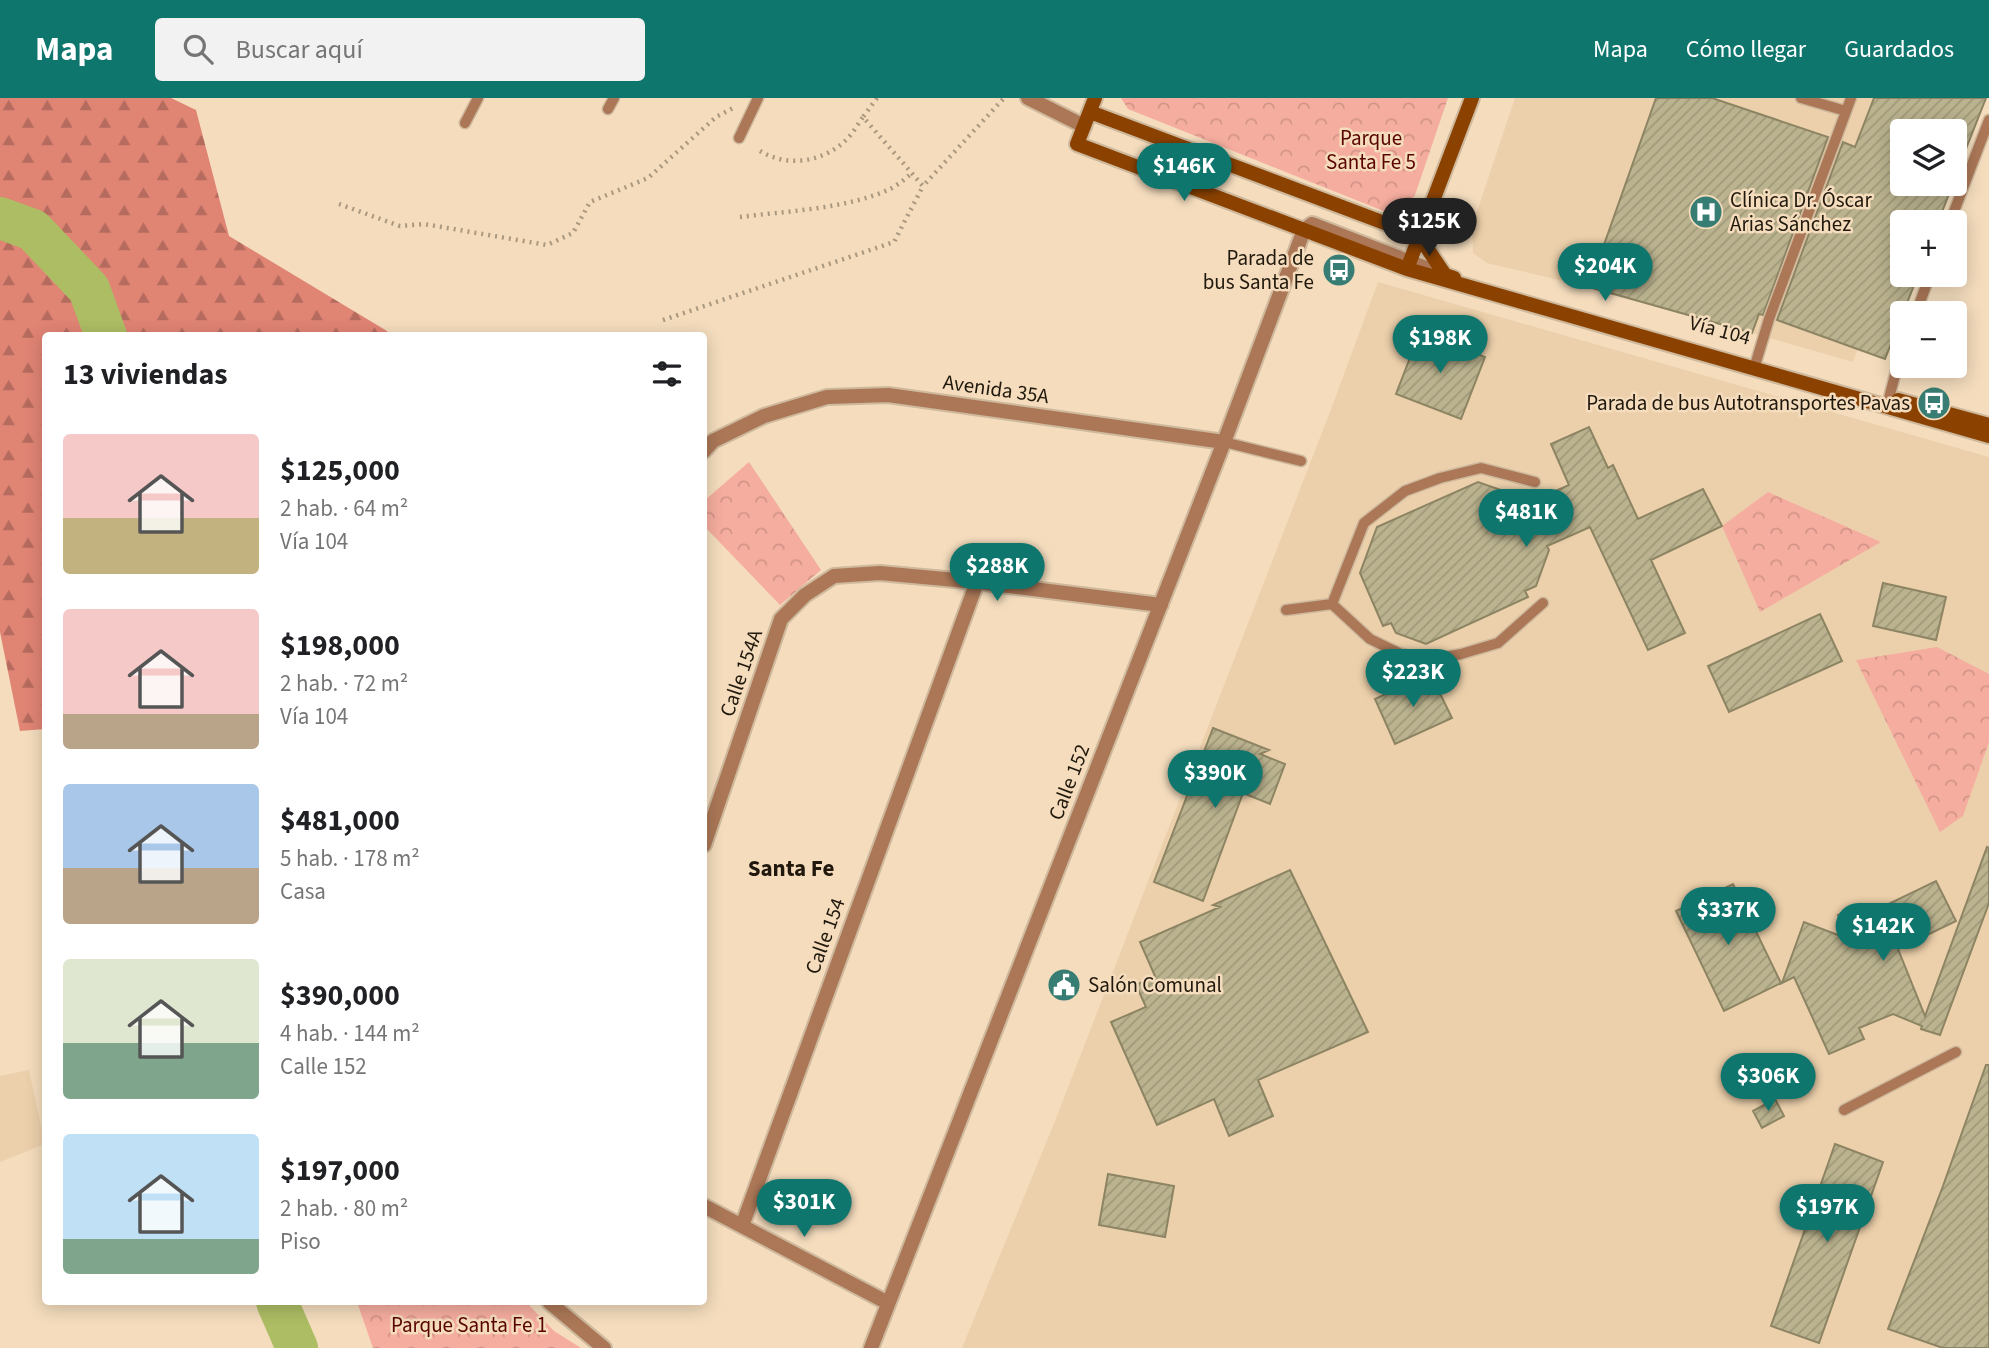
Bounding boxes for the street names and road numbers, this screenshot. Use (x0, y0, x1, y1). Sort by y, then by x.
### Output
street label: Vía 104 (1686, 307, 1754, 353)
street label: Avenida 35A (941, 367, 1052, 411)
street label: Calle 154A (712, 625, 770, 721)
street label: Calle 152 (1041, 740, 1097, 824)
street label: Calle 154 (797, 894, 853, 978)

